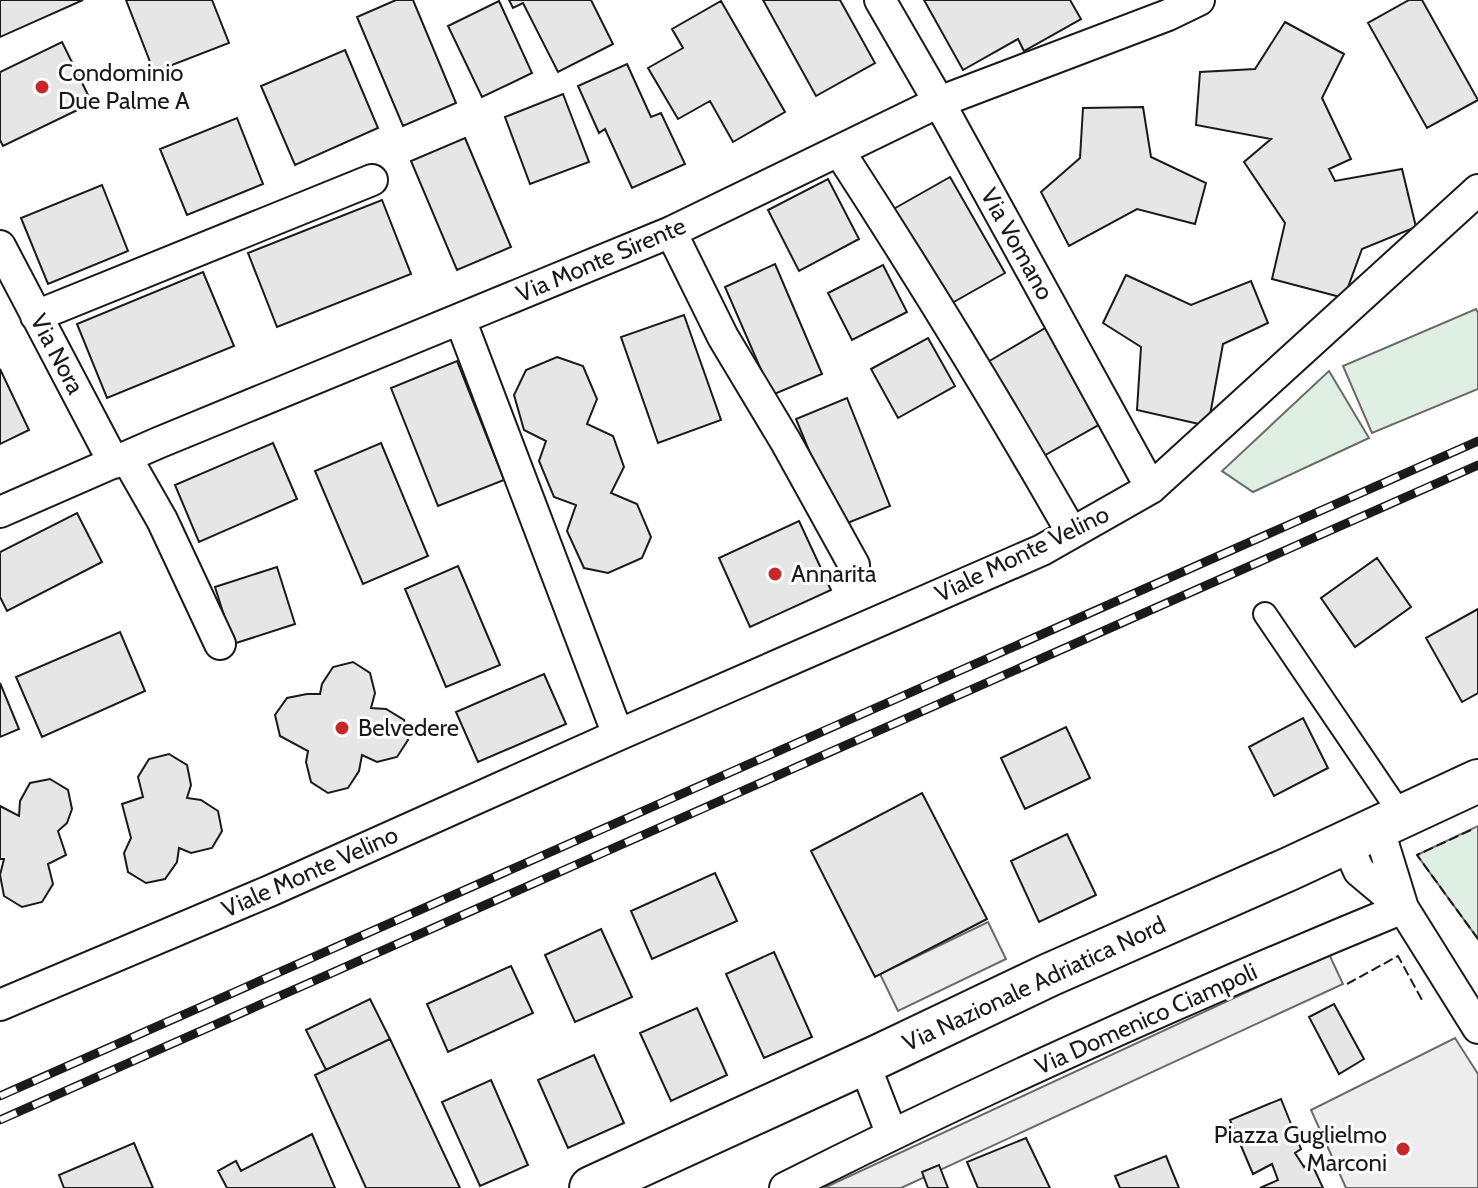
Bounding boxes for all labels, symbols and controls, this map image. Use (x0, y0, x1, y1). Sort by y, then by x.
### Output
place label: Condominio Due Palme A (58, 58, 190, 115)
marker: Condominio Due Palme A (33, 78, 51, 96)
street label: Via Vomano (975, 183, 1060, 305)
street label: Via Monte Sirente (512, 211, 690, 308)
street label: Via Nora (24, 309, 91, 399)
street label: Viale Monte Velino (930, 499, 1113, 608)
place label: Annarita (791, 559, 877, 588)
marker: Annarita (766, 565, 784, 583)
place label: Belvedere (358, 713, 459, 742)
marker: Belvedere (333, 719, 351, 737)
street label: Viale Monte Velino (217, 820, 402, 923)
street label: Via Nazionale Adriatica Nord (898, 910, 1170, 1057)
street label: Via Domenico Ciampoli (1030, 957, 1261, 1081)
place label: Piazza Guglielmo Marconi (1214, 1120, 1387, 1177)
marker: Piazza Guglielmo Marconi (1394, 1140, 1412, 1158)

